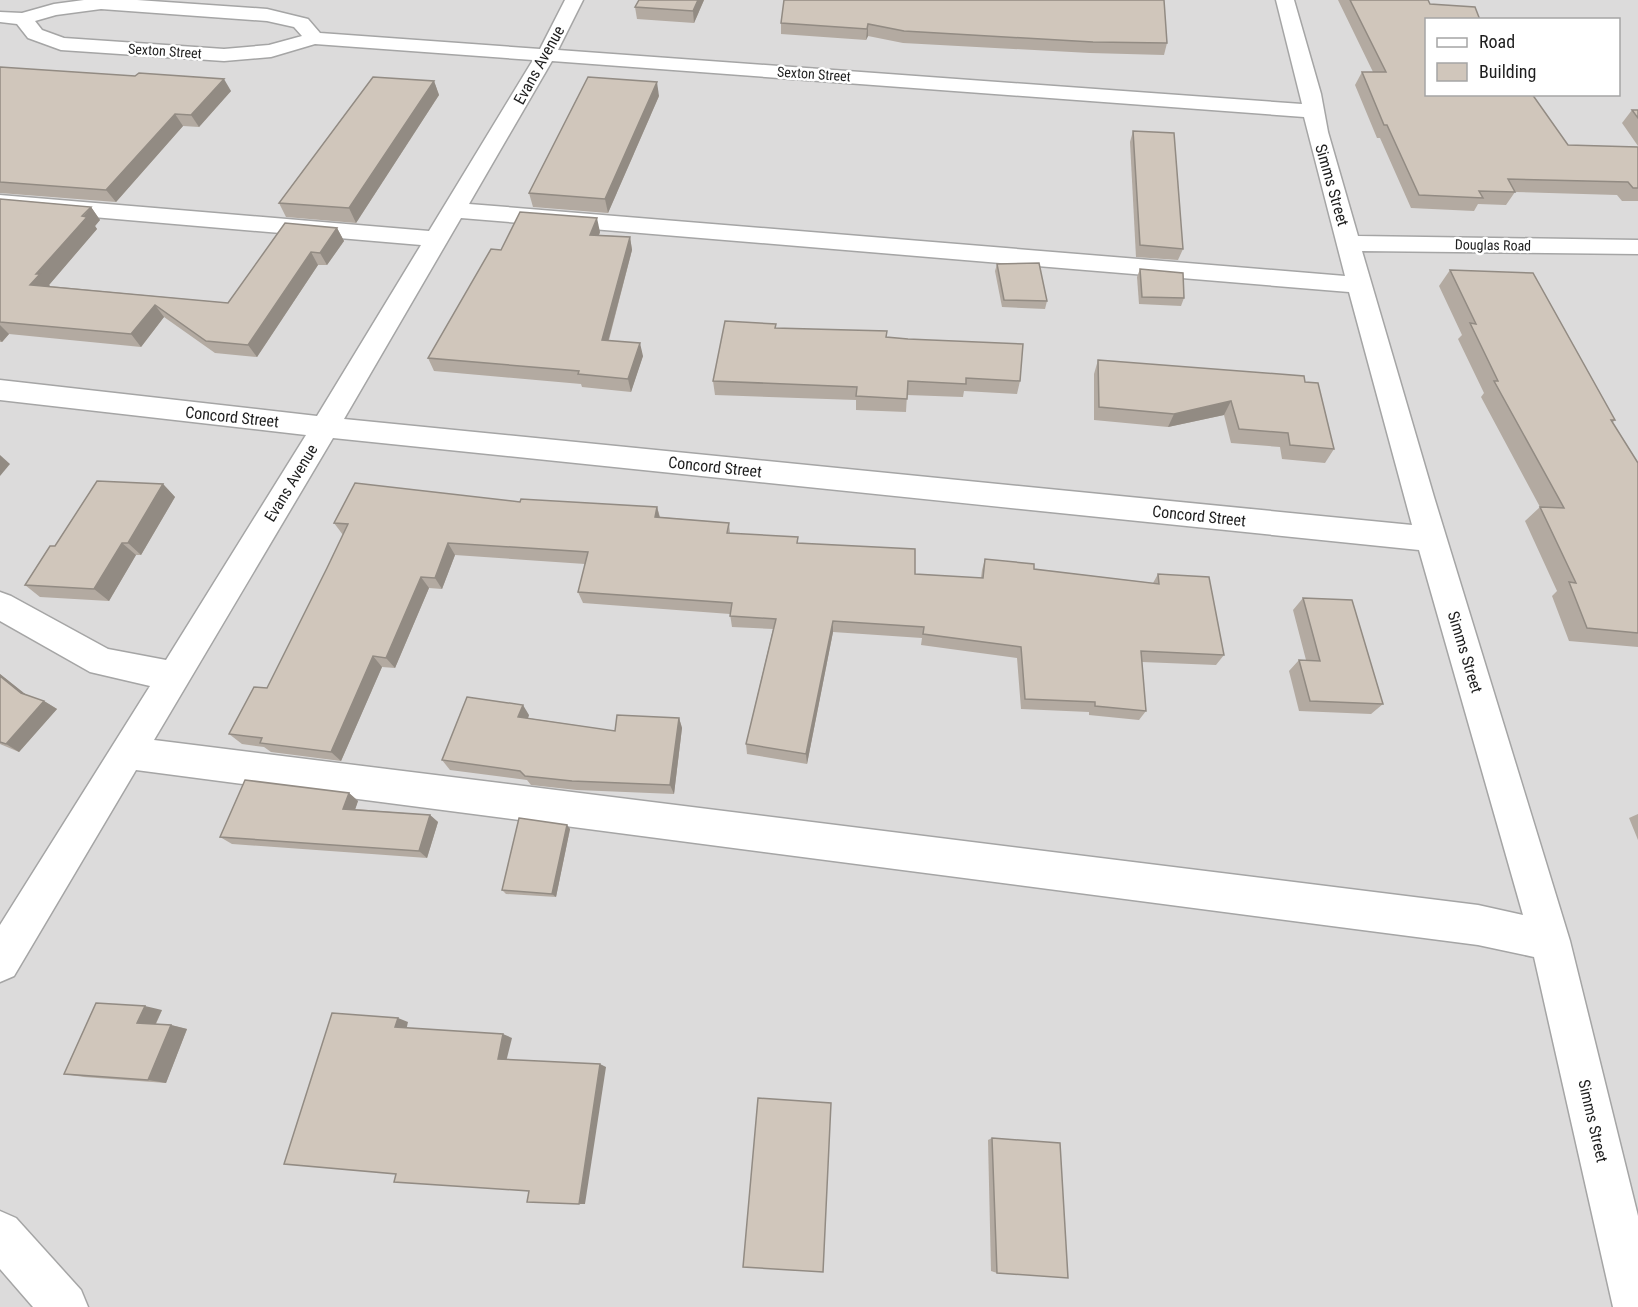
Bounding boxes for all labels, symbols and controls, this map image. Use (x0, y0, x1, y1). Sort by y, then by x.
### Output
legend (1425, 18, 1620, 96)
street label: Evans Avenue (510, 22, 568, 108)
text: Road (1479, 31, 1515, 52)
street label: Sexton Street (128, 40, 202, 62)
text: Building (1479, 61, 1536, 82)
street label: Sexton Street (777, 63, 851, 85)
street label: Simms Street (1311, 142, 1353, 228)
street label: Douglas Road (1455, 236, 1531, 254)
street label: Concord Street (184, 403, 280, 431)
street label: Evans Avenue (260, 441, 322, 525)
street label: Concord Street (667, 453, 763, 481)
street label: Concord Street (1151, 502, 1247, 530)
street label: Simms Street (1444, 609, 1487, 695)
street label: Simms Street (1574, 1078, 1612, 1165)

